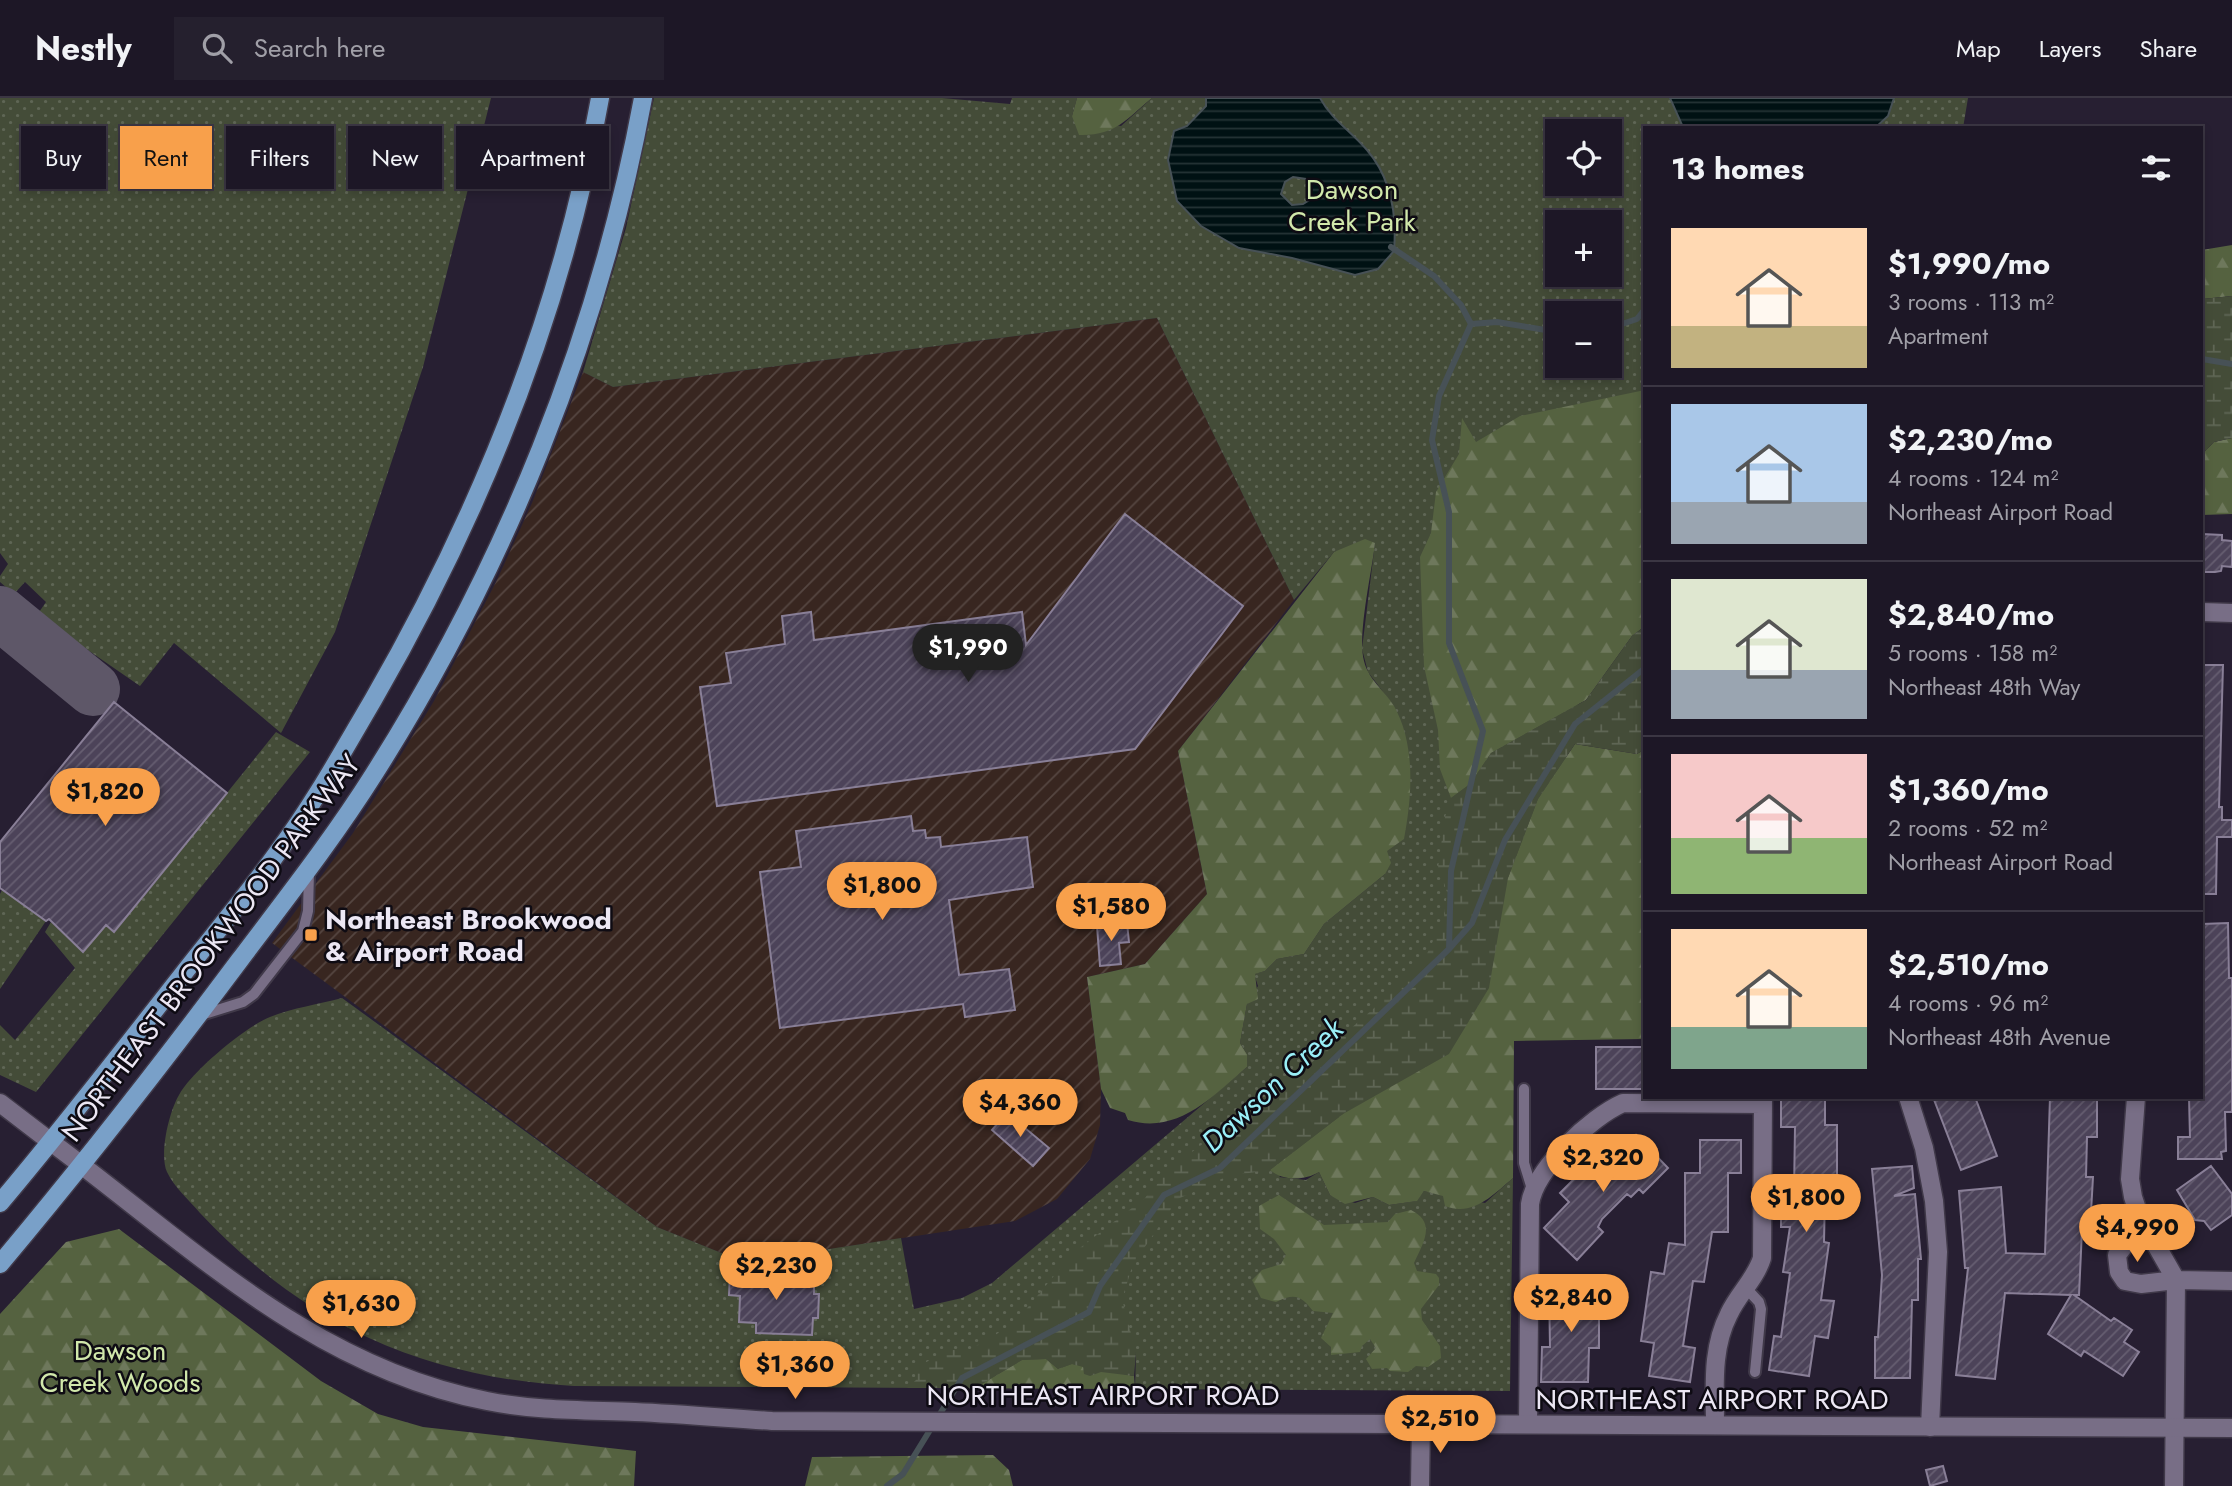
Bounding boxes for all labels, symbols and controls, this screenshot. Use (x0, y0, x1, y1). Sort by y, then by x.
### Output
search box (174, 17, 664, 80)
text: Nestly (35, 25, 132, 72)
icon: search (198, 29, 236, 67)
text: Search here (254, 29, 385, 67)
text: Map (1956, 31, 2001, 66)
text: Layers (2039, 31, 2101, 66)
text: Share (2139, 31, 2197, 66)
map controls (1545, 119, 1622, 378)
button: locate (1545, 119, 1622, 196)
chip: Buy (21, 126, 106, 189)
chip: Rent (120, 126, 212, 189)
chip: Filters (226, 126, 334, 189)
chip: New (348, 126, 442, 189)
chip: Apartment (456, 126, 609, 189)
text: 13 homes (1671, 147, 1804, 190)
icon: filters (2137, 149, 2175, 187)
park label: Dawson Creek Park (1288, 169, 1417, 242)
button: + (1545, 210, 1622, 287)
text: $1,990/mo (1888, 242, 2050, 285)
icon: home (1727, 256, 1811, 340)
text: 3 rooms · 113 m² (1888, 285, 2054, 319)
button: − (1545, 301, 1622, 378)
text: Apartment (1888, 319, 1988, 353)
text: $2,230/mo (1888, 418, 2053, 461)
icon: home (1727, 432, 1811, 516)
text: 4 rooms · 124 m² (1888, 461, 2059, 495)
text: Northeast Airport Road (1888, 495, 2113, 529)
text: $2,840/mo (1888, 593, 2054, 636)
icon: home (1727, 607, 1811, 691)
pin: $1,990 (911, 624, 1025, 684)
text: $1,990 (928, 630, 1008, 664)
text: 5 rooms · 158 m² (1888, 636, 2057, 670)
text: Northeast 48th Way (1888, 670, 2080, 704)
street label: NORTHEAST BROOKWOOD PARKWAY (51, 745, 371, 1150)
pin: $1,820 (48, 768, 162, 828)
text: $1,360/mo (1888, 768, 2049, 811)
text: $1,820 (66, 774, 144, 808)
icon: home (1727, 782, 1811, 866)
text: 2 rooms · 52 m² (1888, 811, 2047, 845)
text: Northeast Airport Road (1888, 845, 2113, 879)
pin: $1,800 (825, 862, 939, 922)
text: $1,800 (843, 868, 921, 902)
pin: $1,580 (1054, 884, 1168, 943)
text: $1,580 (1072, 889, 1150, 923)
place label: Northeast Brookwood & Airport Road (325, 899, 612, 972)
marker: Northeast Brookwood & Airport Road (303, 927, 319, 943)
text: $2,510/mo (1888, 943, 2049, 986)
icon: home (1727, 957, 1811, 1041)
text: 4 rooms · 96 m² (1888, 986, 2048, 1020)
water label: Dawson Creek (1191, 1007, 1353, 1162)
text: Northeast 48th Avenue (1888, 1020, 2111, 1054)
pin: $4,360 (963, 1080, 1077, 1139)
text: $4,360 (979, 1085, 1061, 1119)
pin: $2,320 (1546, 1134, 1660, 1194)
text: $2,320 (1562, 1140, 1644, 1174)
pin: $1,800 (1749, 1174, 1863, 1234)
text: $1,800 (1767, 1180, 1845, 1214)
pin: $4,990 (2080, 1204, 2194, 1264)
text: $4,990 (2095, 1210, 2179, 1244)
pin: $2,230 (719, 1242, 833, 1302)
text: $2,230 (735, 1248, 817, 1282)
pin: $2,840 (1514, 1274, 1628, 1334)
pin: $1,630 (304, 1280, 418, 1340)
text: $2,840 (1530, 1280, 1612, 1314)
text: $1,630 (322, 1286, 400, 1320)
park label: Dawson Creek Woods (39, 1330, 201, 1403)
pin: $1,360 (738, 1342, 852, 1401)
text: $1,360 (756, 1347, 834, 1381)
street label: NORTHEAST AIRPORT ROAD (926, 1375, 1280, 1416)
street label: NORTHEAST AIRPORT ROAD (1535, 1379, 1889, 1420)
pin: $2,510 (1383, 1396, 1497, 1455)
text: $2,510 (1401, 1401, 1479, 1435)

